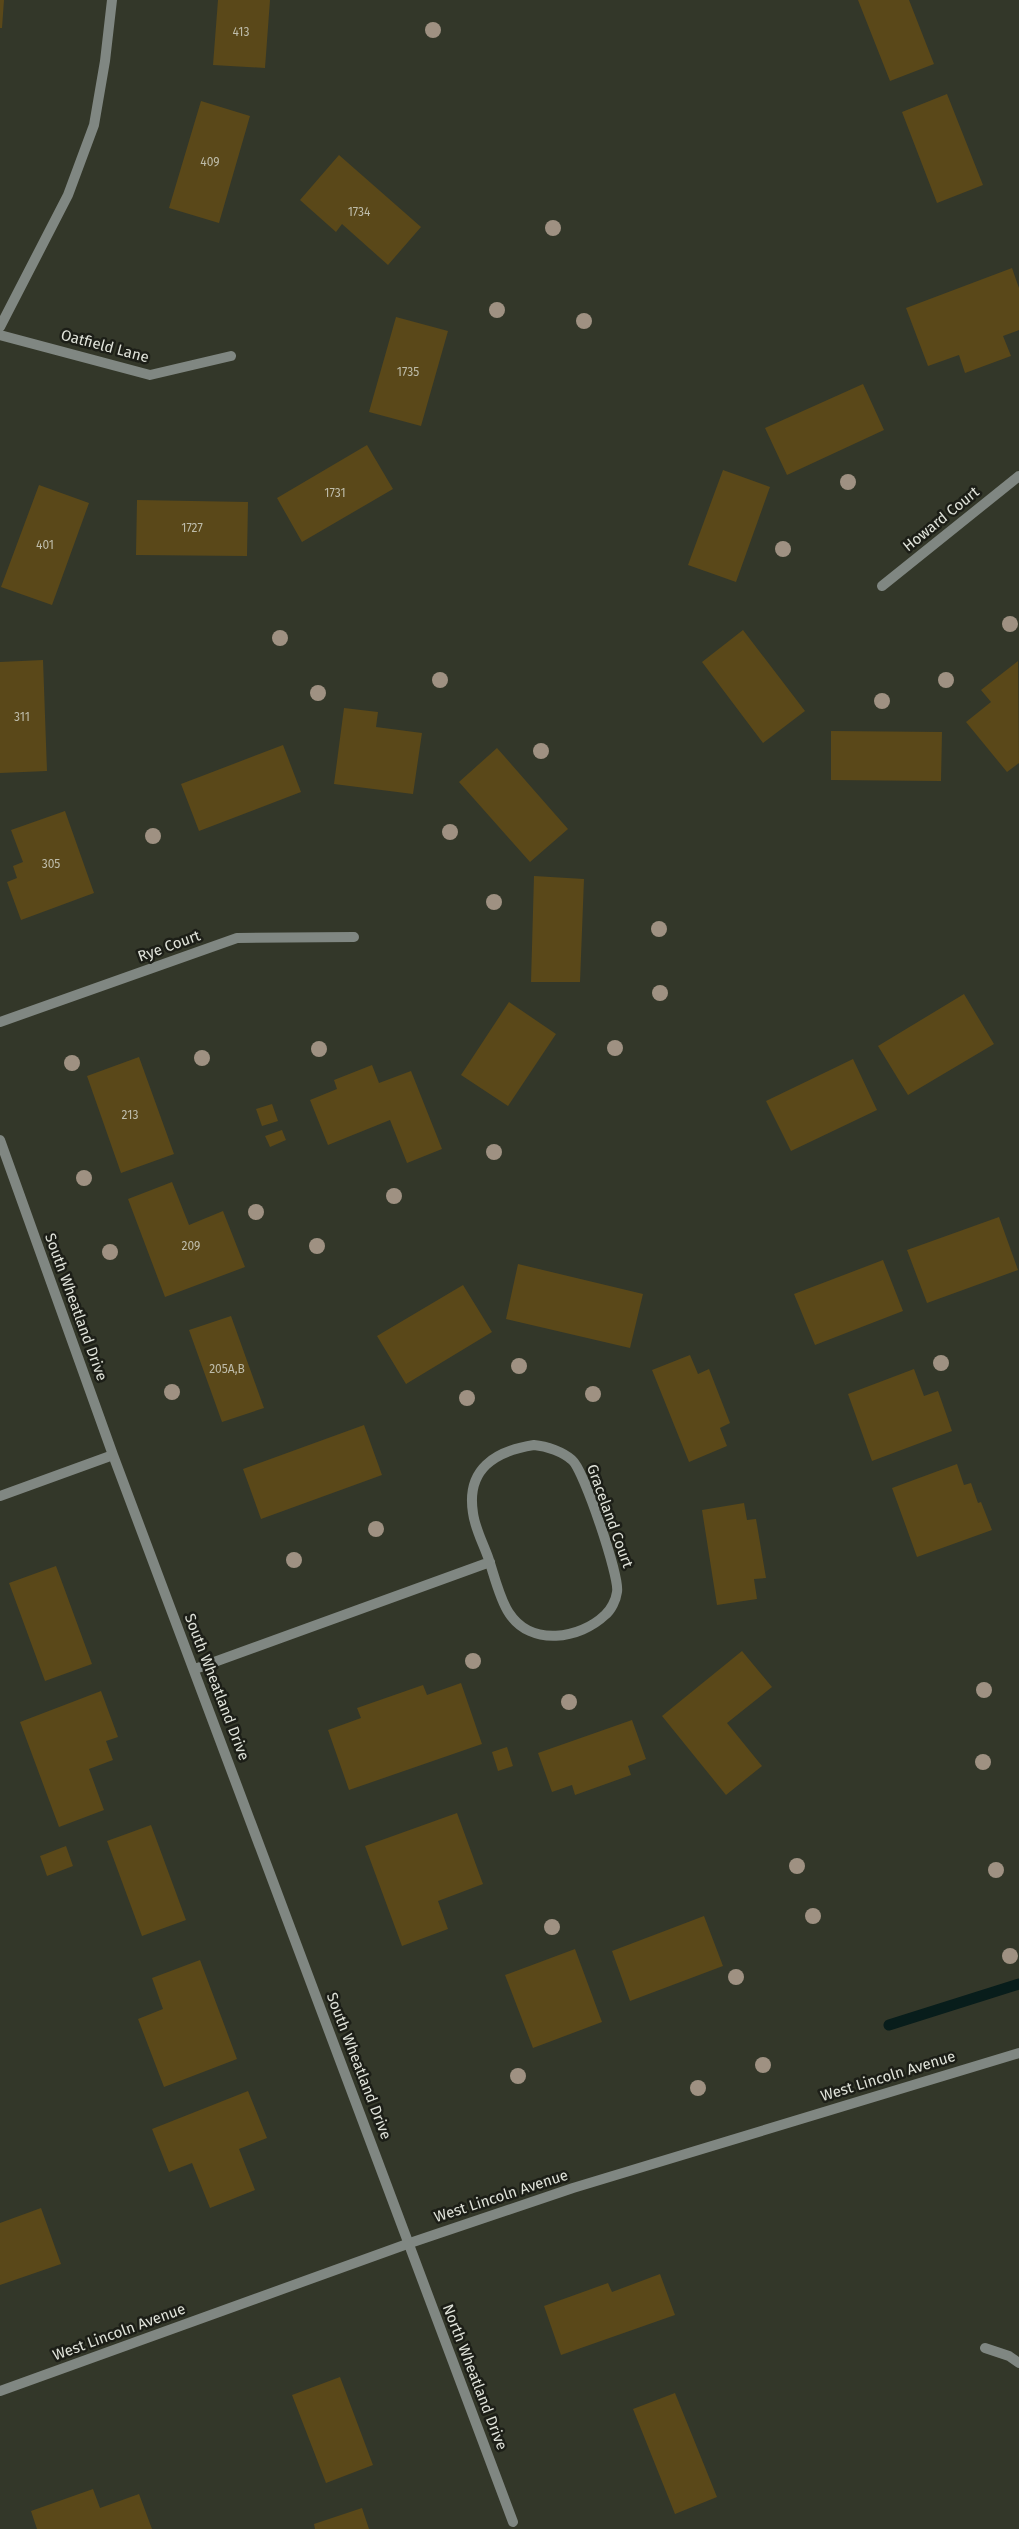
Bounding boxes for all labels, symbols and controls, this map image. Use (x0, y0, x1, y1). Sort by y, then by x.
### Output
house number: 413 (233, 25, 249, 39)
house number: 409 (200, 155, 220, 169)
house number: 1734 (348, 205, 371, 219)
street label: Oatfield Lane (59, 326, 151, 366)
house number: 1735 (397, 365, 419, 379)
street label: Howard Court (899, 482, 983, 555)
house number: 1731 (324, 486, 346, 500)
house number: 1727 (181, 521, 203, 535)
house number: 401 (36, 538, 54, 552)
house number: 311 (14, 710, 30, 724)
house number: 305 (42, 857, 60, 871)
street label: Rye Court (135, 926, 203, 966)
house number: 213 (122, 1108, 138, 1122)
street label: South Wheatland Drive (41, 1231, 111, 1383)
house number: 209 (182, 1239, 200, 1253)
house number: 205A,B (209, 1362, 245, 1376)
street label: Graceland Court (583, 1462, 637, 1571)
street label: South Wheatland Drive (181, 1611, 253, 1763)
street label: South Wheatland Drive (323, 1990, 395, 2142)
street label: West Lincoln Avenue (818, 2047, 958, 2105)
street label: West Lincoln Avenue (432, 2166, 570, 2226)
street label: West Lincoln Avenue (50, 2300, 188, 2364)
street label: North Wheatland Drive (439, 2301, 511, 2453)

